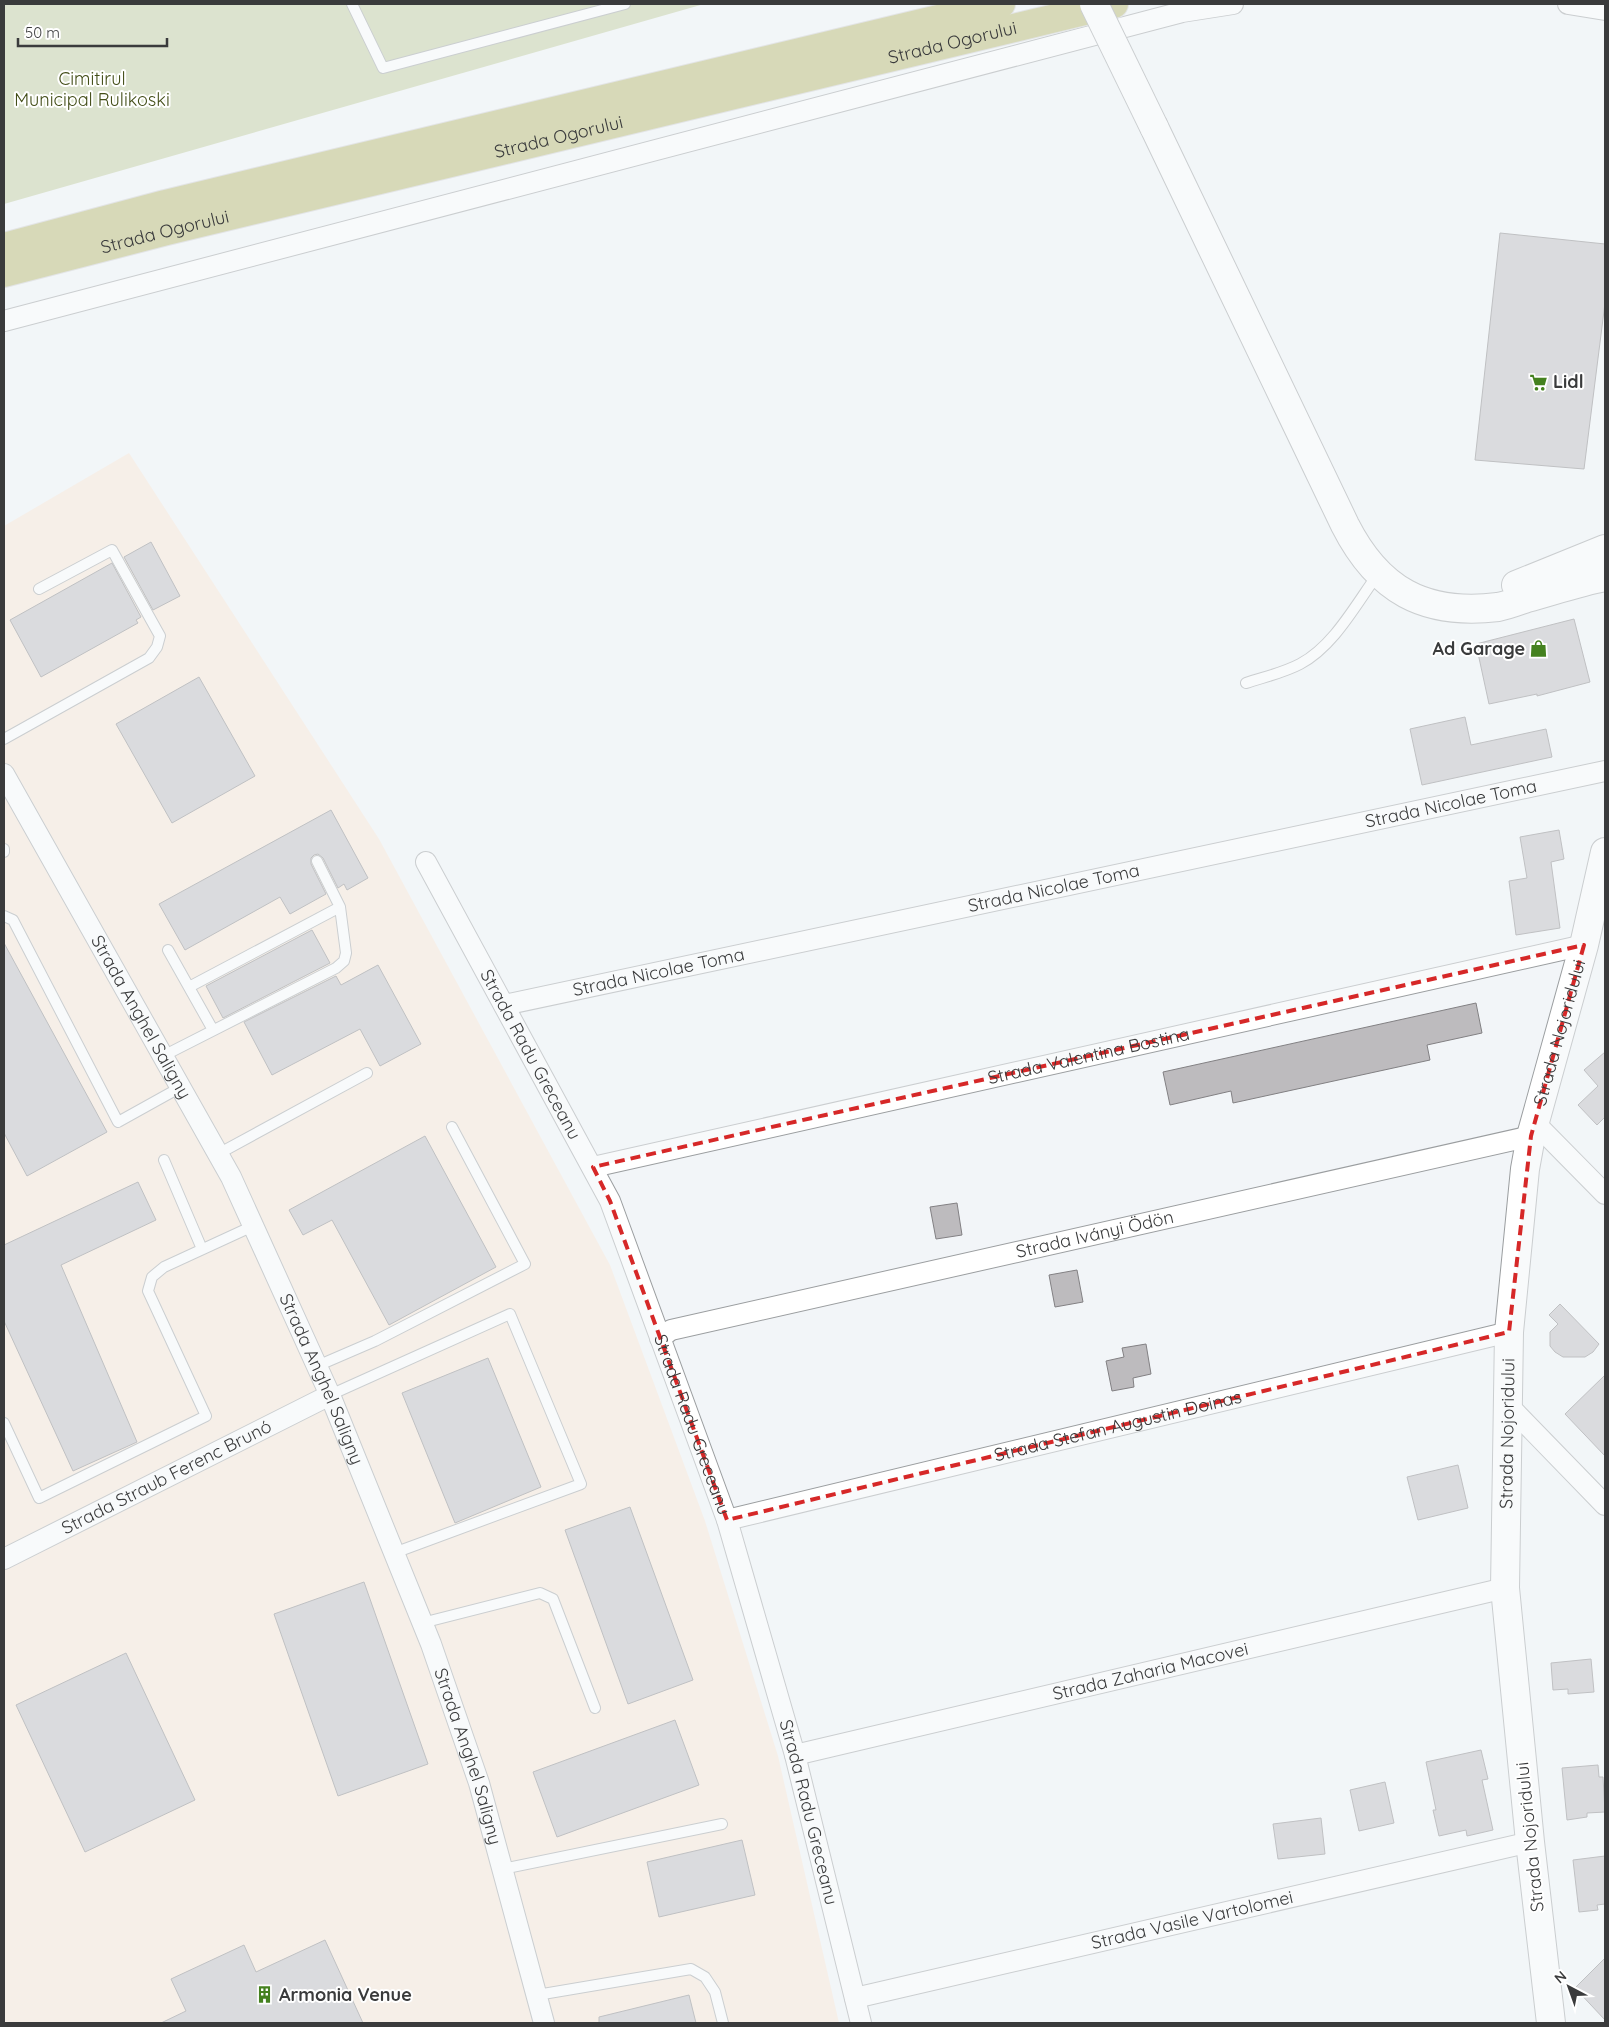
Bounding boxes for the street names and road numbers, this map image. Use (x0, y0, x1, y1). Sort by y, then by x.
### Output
street label: Strada Ogorului (886, 16, 1019, 69)
street label: Strada Ogorului (492, 110, 625, 163)
street label: Strada Ogorului (98, 205, 231, 259)
street label: Strada Nicolae Toma (1363, 774, 1539, 833)
street label: Strada Nicolae Toma (966, 858, 1142, 917)
street label: Strada Anghel Saligny (86, 931, 197, 1103)
street label: Strada Nicolae Toma (571, 942, 746, 1001)
street label: Strada Nojoridului (1528, 957, 1590, 1108)
street label: Strada Radu Greceanu (475, 965, 586, 1143)
street label: Strada Valentina Bostina (985, 1022, 1192, 1089)
street label: Strada Iványi Ödön (1014, 1205, 1176, 1263)
street label: Strada Anghel Saligny (274, 1290, 369, 1468)
street label: Strada Radu Greceanu (649, 1331, 736, 1518)
street label: Strada Nojoridului (1494, 1358, 1520, 1509)
street label: Strada Stefan Augustin Doinas (992, 1385, 1244, 1466)
street label: Strada Straub Ferenc Brunó (58, 1414, 275, 1539)
street label: Strada Zaharia Macovei (1050, 1637, 1250, 1705)
street label: Strada Anghel Saligny (429, 1665, 507, 1847)
street label: Strada Radu Greceanu (774, 1717, 844, 1907)
street label: Strada Nojoridului (1510, 1761, 1549, 1913)
street label: Strada Vasile Vartolomei (1089, 1885, 1295, 1954)

